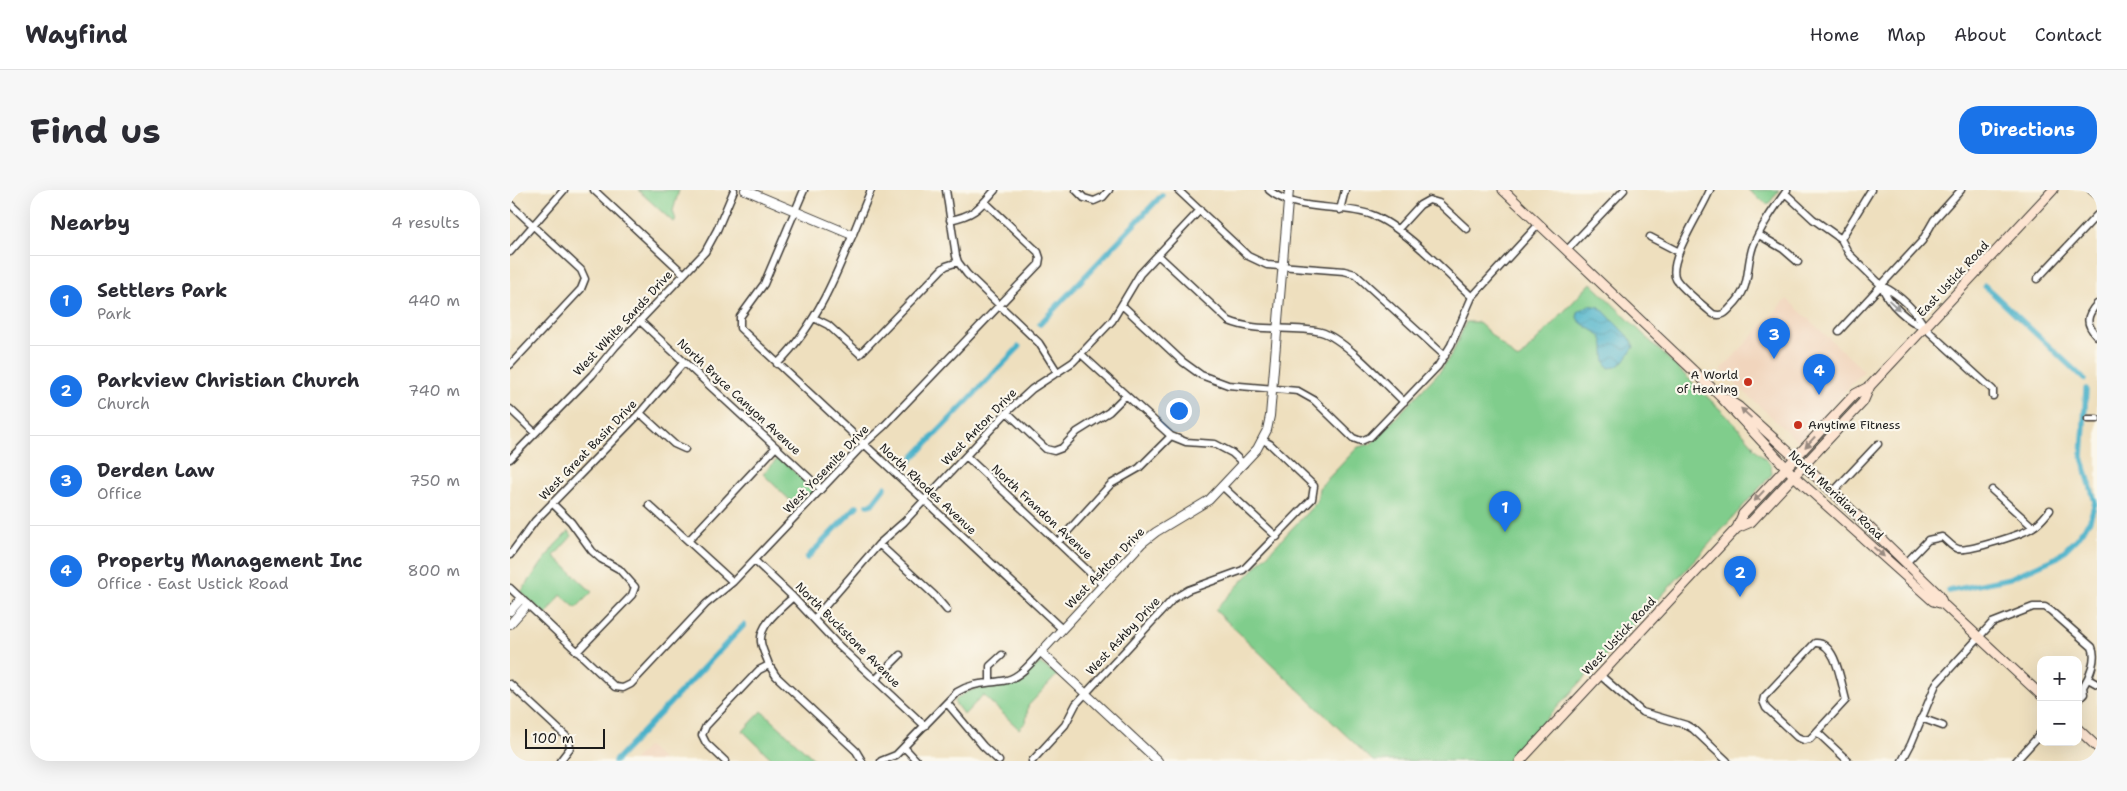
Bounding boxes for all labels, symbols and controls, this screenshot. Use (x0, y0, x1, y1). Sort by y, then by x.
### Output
text: Wayfind (25, 19, 128, 51)
text: Home (1810, 23, 1859, 47)
text: Map (1887, 23, 1926, 47)
text: About (1954, 23, 2007, 47)
text: Contact (2035, 23, 2102, 47)
button: Directions (1959, 106, 2097, 154)
text: Find us (30, 107, 161, 154)
text: Nearby (50, 209, 130, 237)
text: 4 results (391, 212, 460, 233)
street label: East Ustick Road (1914, 237, 1993, 320)
street label: West White Sands Drive (570, 267, 676, 379)
text: Settlers Park (97, 278, 227, 303)
text: 1 (62, 290, 70, 311)
text: 440 m (408, 290, 460, 311)
one-way arrow (1888, 299, 1900, 311)
text: Park (97, 303, 131, 324)
pin: 3 (1758, 318, 1790, 359)
street label: North Bryce Canyon Avenue (674, 335, 804, 459)
pin: 4 (1803, 354, 1835, 395)
place label: A World of Hearing (1677, 367, 1738, 397)
text: Parkview Christian Church (97, 368, 360, 393)
marker: A World of Hearing (1742, 376, 1754, 388)
text: 2 (60, 380, 72, 401)
text: 740 m (408, 380, 460, 401)
street label: West Anton Drive (938, 385, 1020, 469)
text: Church (97, 393, 150, 414)
street label: West Great Basin Drive (536, 396, 641, 504)
your location (1166, 398, 1192, 424)
one-way arrow (1741, 407, 1753, 419)
place label: Anytime Fitness (1808, 417, 1901, 433)
marker: Anytime Fitness (1792, 419, 1804, 431)
street label: West Yosemite Drive (780, 421, 873, 517)
one-way arrow (1804, 436, 1816, 448)
street label: North Rhodes Avenue (876, 440, 980, 538)
street label: North Meridian Road (1785, 447, 1887, 544)
text: Derden Law (97, 458, 214, 483)
street label: North Frandon Avenue (988, 461, 1096, 563)
text: 3 (60, 470, 72, 491)
text: 750 m (409, 470, 460, 491)
text: Office (97, 483, 142, 504)
one-way arrow (1753, 490, 1765, 502)
pin: 1 (1489, 491, 1521, 532)
street label: West Ashton Drive (1062, 524, 1148, 612)
one-way arrow (1872, 546, 1884, 558)
text: Property Management Inc (97, 548, 363, 573)
pin: 2 (1724, 556, 1756, 597)
text: 4 (60, 560, 72, 581)
text: 800 m (408, 560, 460, 581)
text: Office · East Ustick Road (97, 573, 289, 594)
street label: North Buckstone Avenue (792, 579, 904, 691)
street label: West Ashby Drive (1082, 593, 1164, 679)
street label: West Ustick Road (1579, 593, 1660, 679)
map controls (2037, 656, 2082, 746)
button: + (2037, 656, 2082, 701)
button: − (2037, 701, 2082, 746)
scale bar (525, 726, 605, 749)
text: 100 m (532, 729, 574, 747)

